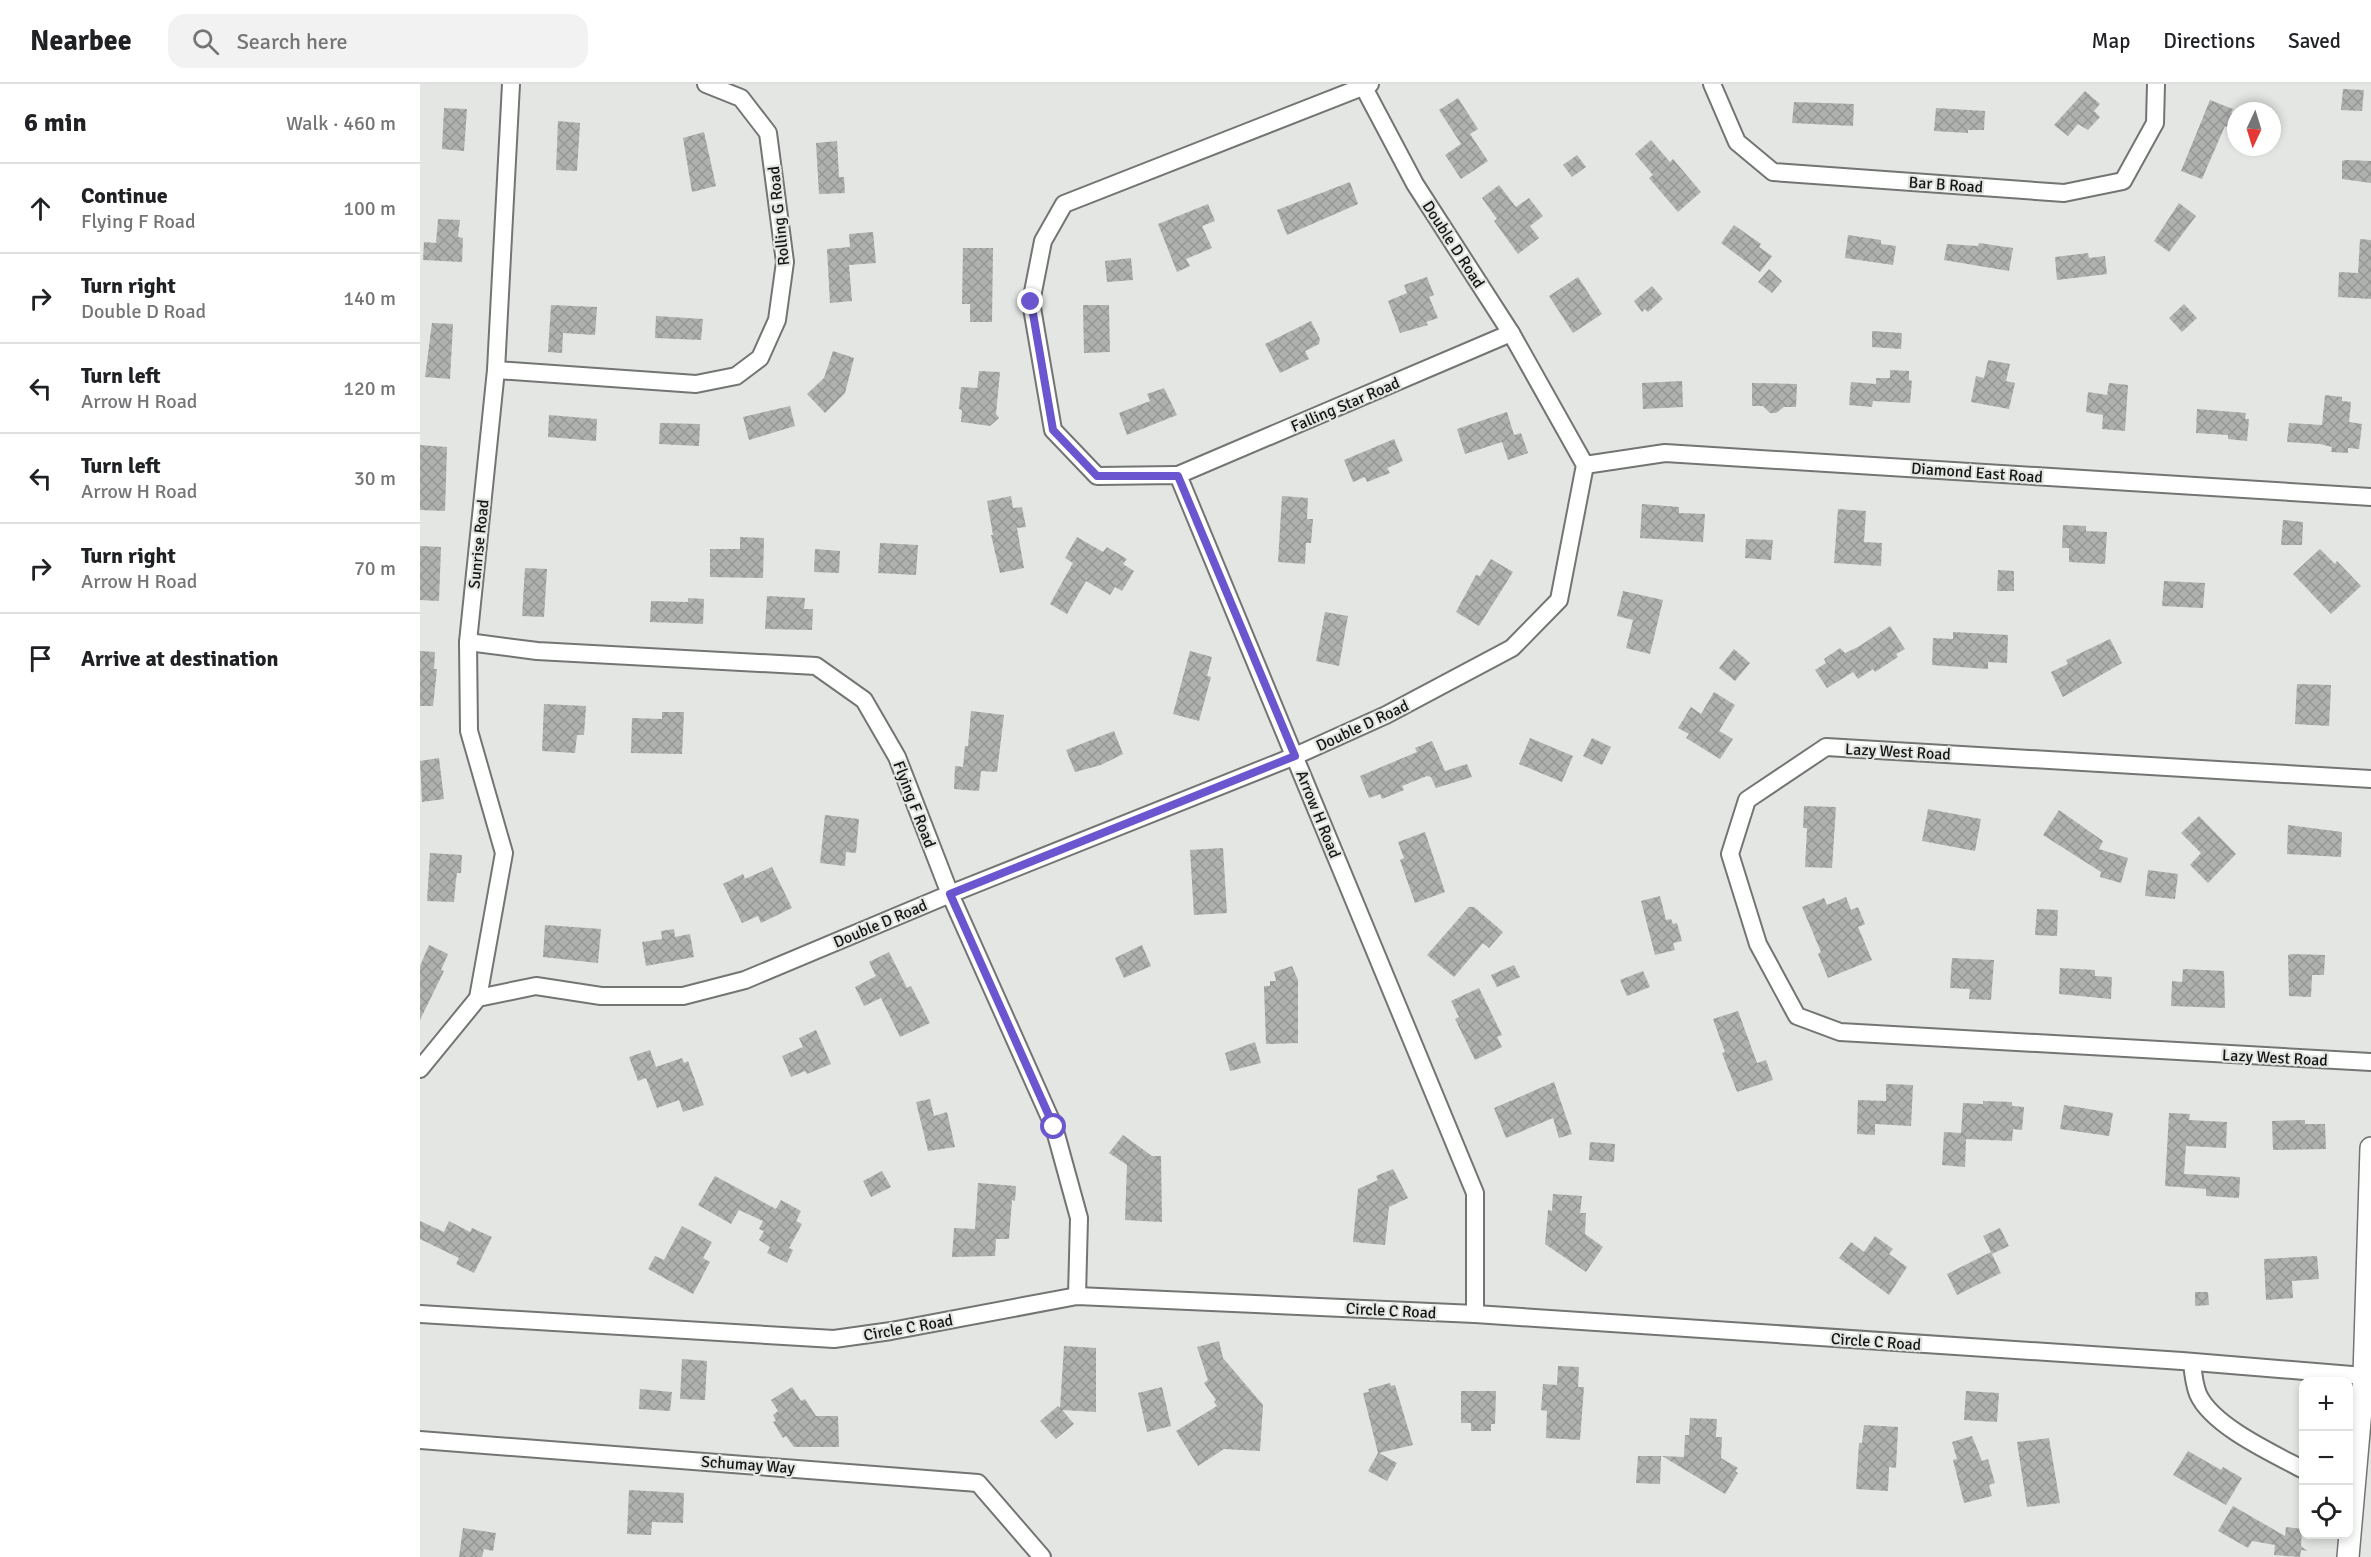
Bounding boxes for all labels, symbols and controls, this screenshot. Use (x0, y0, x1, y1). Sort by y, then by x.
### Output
search box (168, 14, 588, 68)
text: Nearbee (30, 24, 132, 58)
icon: search (189, 25, 222, 58)
text: Search here (237, 28, 348, 55)
text: Map (2092, 28, 2130, 54)
text: Directions (2163, 28, 2255, 54)
text: Saved (2288, 28, 2341, 54)
north arrow (2227, 102, 2281, 156)
text: 6 min (24, 107, 87, 139)
text: Walk · 460 m (286, 111, 396, 136)
street label: Rolling G Road (764, 165, 794, 267)
street label: Bar B Road (1908, 172, 1984, 198)
text: Continue (81, 182, 168, 209)
icon: ahead (24, 192, 57, 225)
text: 100 m (343, 196, 396, 221)
street label: Double D Road (1418, 197, 1489, 292)
text: Flying F Road (81, 209, 196, 234)
text: Turn right (81, 272, 176, 299)
icon: right (24, 282, 57, 315)
text: 140 m (343, 286, 396, 311)
route end (1017, 288, 1043, 314)
text: Double D Road (81, 299, 206, 324)
text: Turn left (81, 362, 161, 389)
icon: left (24, 372, 57, 405)
street label: Falling Star Road (1288, 373, 1403, 437)
text: 120 m (343, 376, 396, 401)
text: Arrow H Road (81, 389, 197, 414)
text: Turn left (81, 452, 161, 479)
street label: Diamond East Road (1910, 458, 2043, 488)
icon: left (24, 462, 57, 495)
text: 30 m (354, 466, 396, 491)
text: Arrow H Road (81, 479, 197, 504)
street label: Sunrise Road (464, 498, 494, 590)
text: Turn right (81, 542, 176, 569)
icon: right (24, 552, 57, 585)
text: 70 m (354, 556, 396, 581)
text: Arrow H Road (81, 569, 197, 594)
icon: arrive (24, 642, 57, 675)
text: Arrive at destination (81, 645, 278, 672)
street label: Double D Road (1313, 696, 1412, 756)
street label: Lazy West Road (1845, 739, 1951, 765)
street label: Flying F Road (888, 758, 940, 851)
street label: Arrow H Road (1291, 767, 1345, 861)
street label: Double D Road (830, 895, 930, 953)
street label: Lazy West Road (2222, 1045, 2328, 1071)
route start (1040, 1113, 1066, 1139)
street label: Circle C Road (1345, 1299, 1437, 1323)
street label: Circle C Road (862, 1310, 955, 1346)
street label: Circle C Road (1830, 1329, 1922, 1355)
map controls (2299, 1377, 2353, 1539)
button: + (2299, 1377, 2353, 1431)
button: − (2299, 1431, 2353, 1485)
street label: Schumay Way (700, 1452, 796, 1478)
button: locate (2299, 1485, 2353, 1539)

